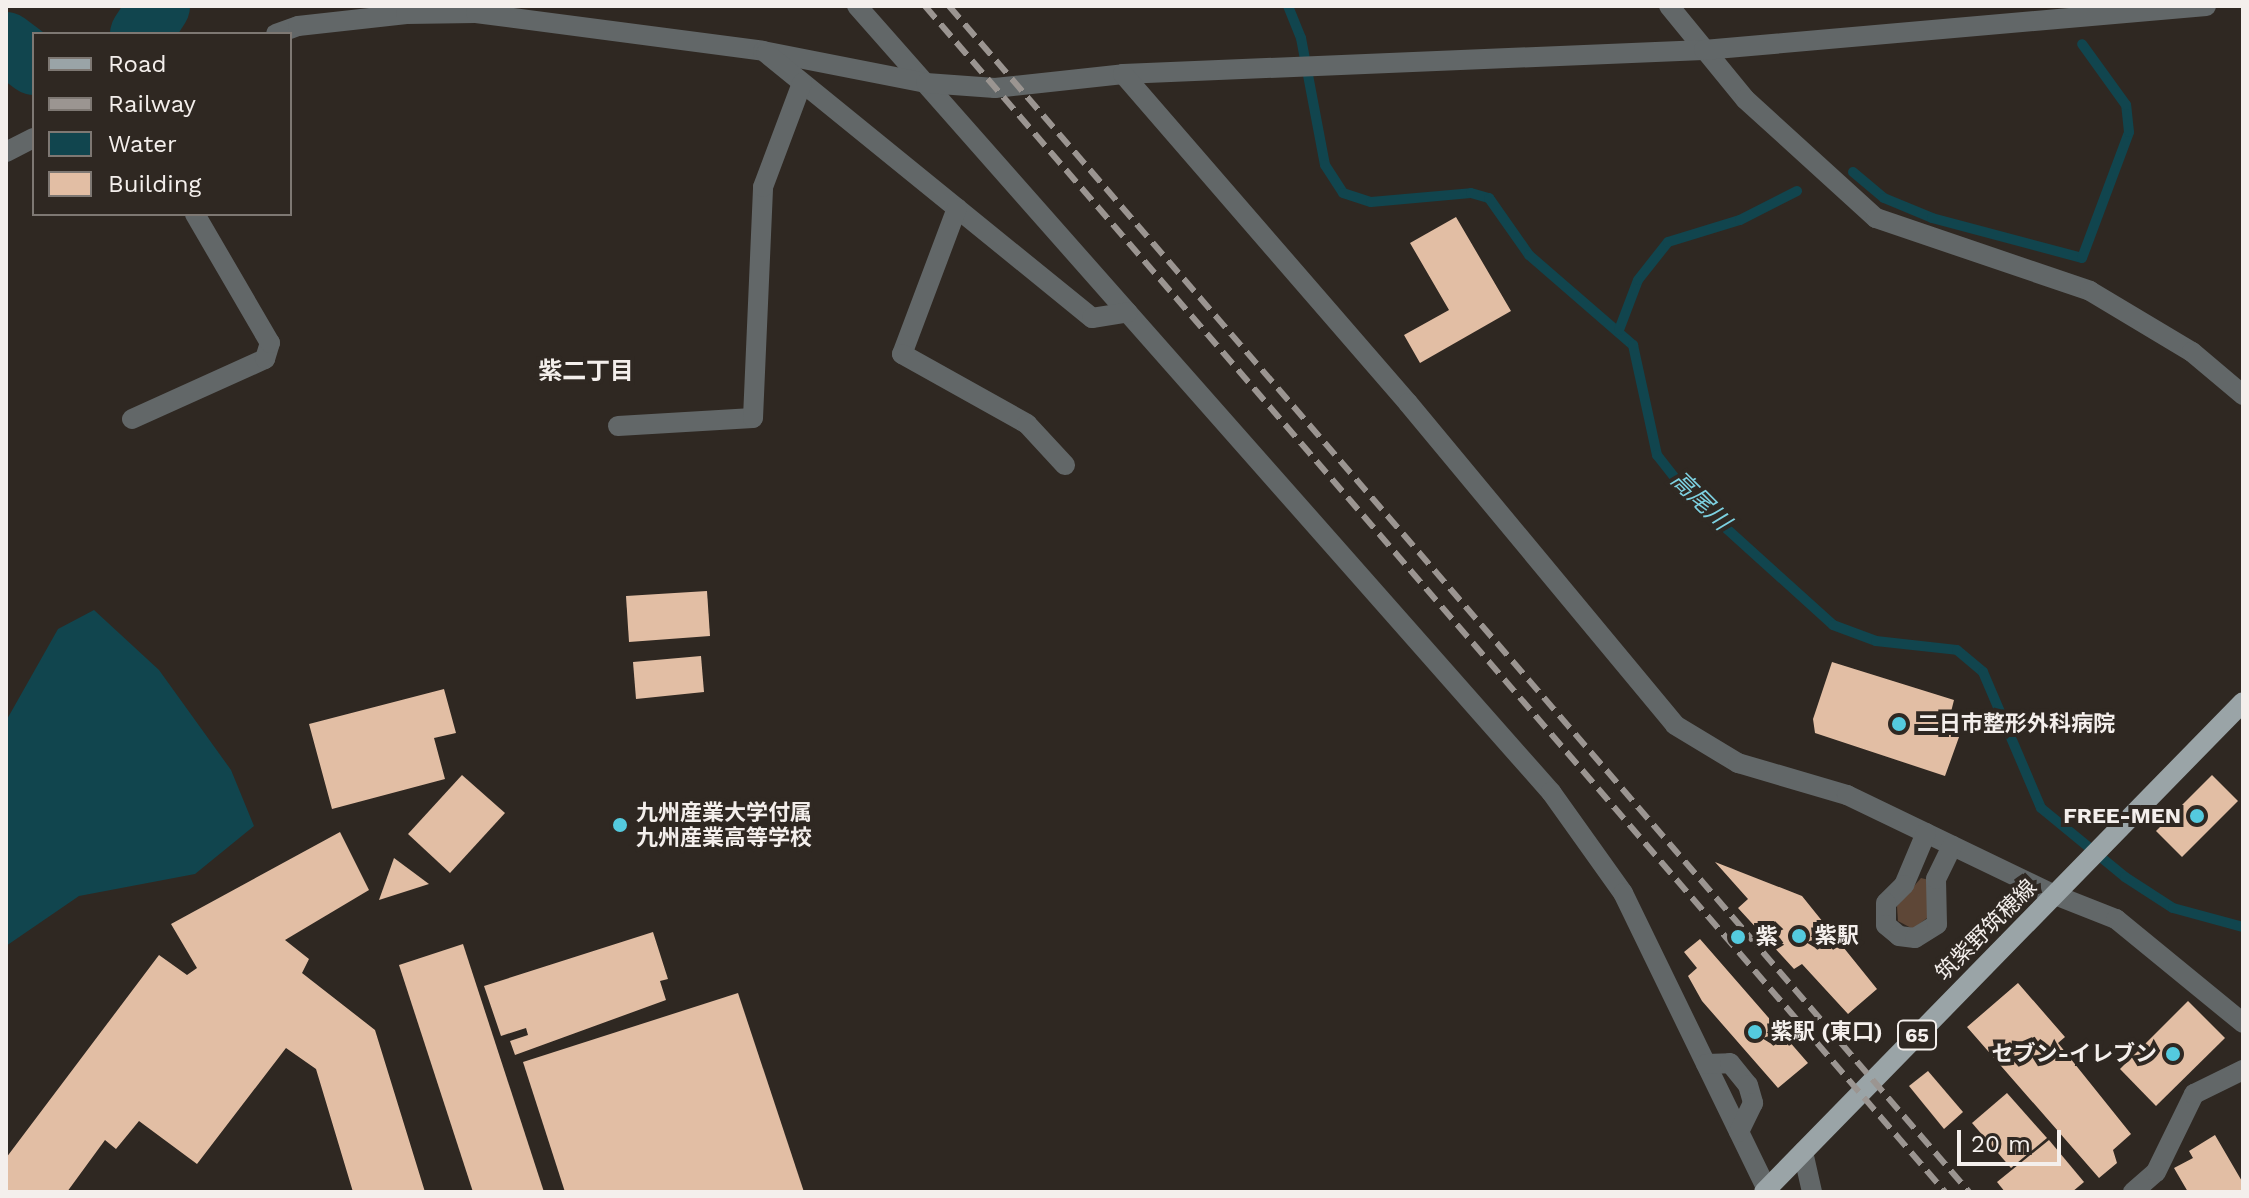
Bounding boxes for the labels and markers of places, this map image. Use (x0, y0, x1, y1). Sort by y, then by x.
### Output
place label: 二日市整形外科病院 (1917, 711, 2115, 737)
marker: 二日市整形外科病院 (1888, 713, 1910, 735)
place label: 九州産業大学付属 九州産業高等学校 (636, 799, 812, 850)
place label: FREE-MEN (2063, 803, 2181, 829)
marker: FREE-MEN (2188, 807, 2206, 825)
marker: 九州産業大学付属 九州産業高等学校 (611, 816, 629, 834)
place label: 紫駅 (1815, 923, 1859, 949)
place label: 紫 (1756, 924, 1778, 950)
marker: 紫 (1727, 926, 1749, 948)
marker: 紫駅 (1790, 927, 1808, 945)
place label: 紫駅 (東口) (1771, 1019, 1882, 1045)
marker: 紫駅 (東口) (1746, 1023, 1764, 1041)
place label: セブン-イレブン (1991, 1041, 2157, 1067)
marker: セブン-イレブン (2164, 1045, 2182, 1063)

